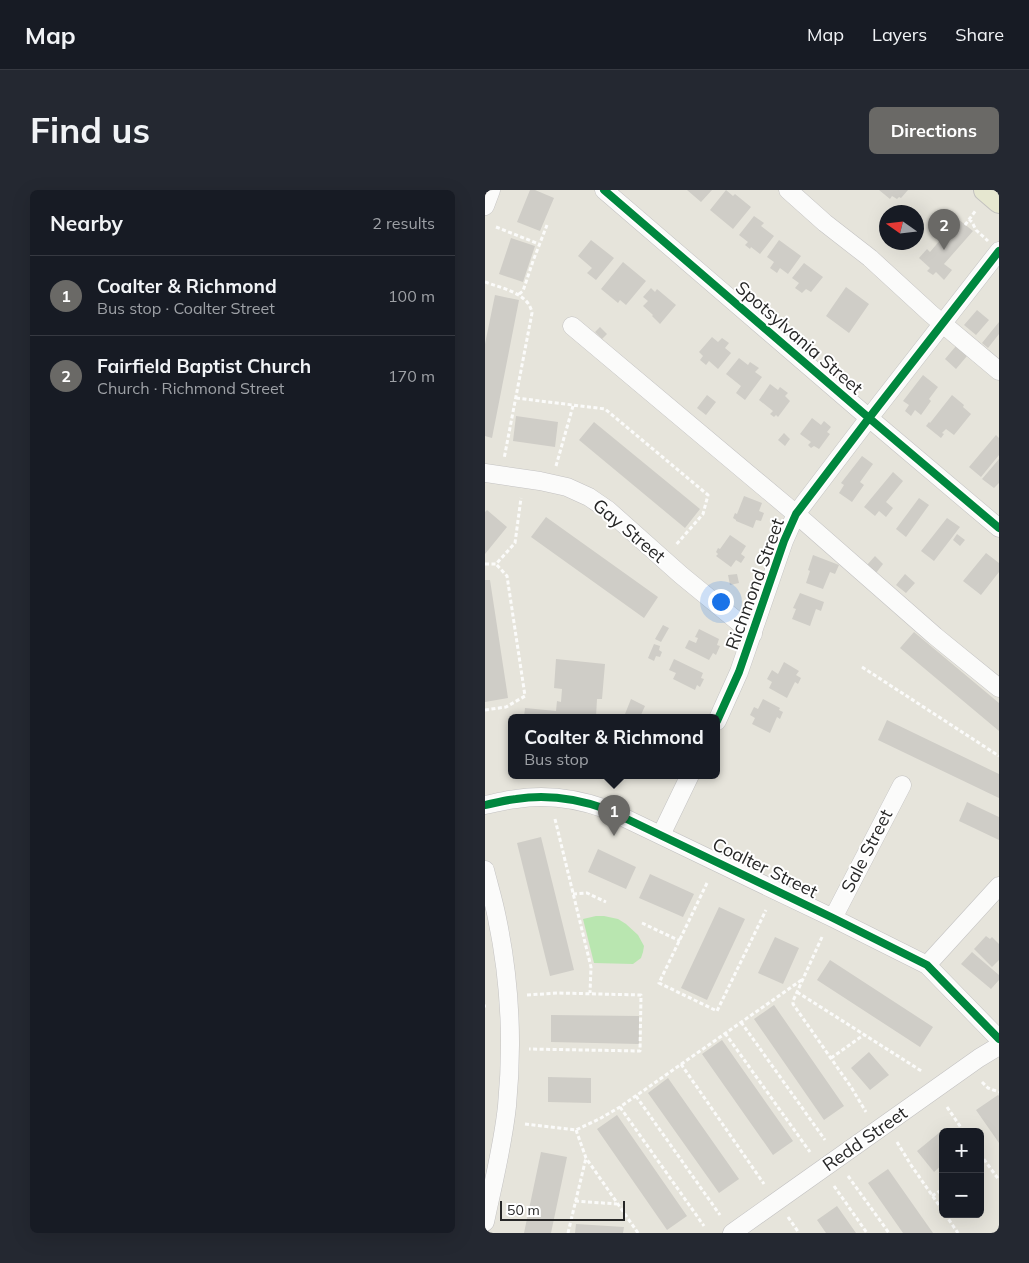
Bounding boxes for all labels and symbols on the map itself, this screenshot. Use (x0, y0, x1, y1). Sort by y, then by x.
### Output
north arrow (879, 205, 924, 250)
pin: 2 (928, 209, 960, 250)
street label: Spotsylvania Street (731, 276, 868, 399)
street label: Gay Street (588, 494, 670, 568)
street label: Richmond Street (720, 515, 789, 653)
your location (708, 589, 734, 615)
pin: 1 (598, 795, 630, 836)
street label: Sale Street (836, 805, 897, 896)
street label: Coalter Street (709, 832, 822, 903)
street label: Redd Street (818, 1101, 911, 1176)
scale bar (500, 1198, 625, 1221)

